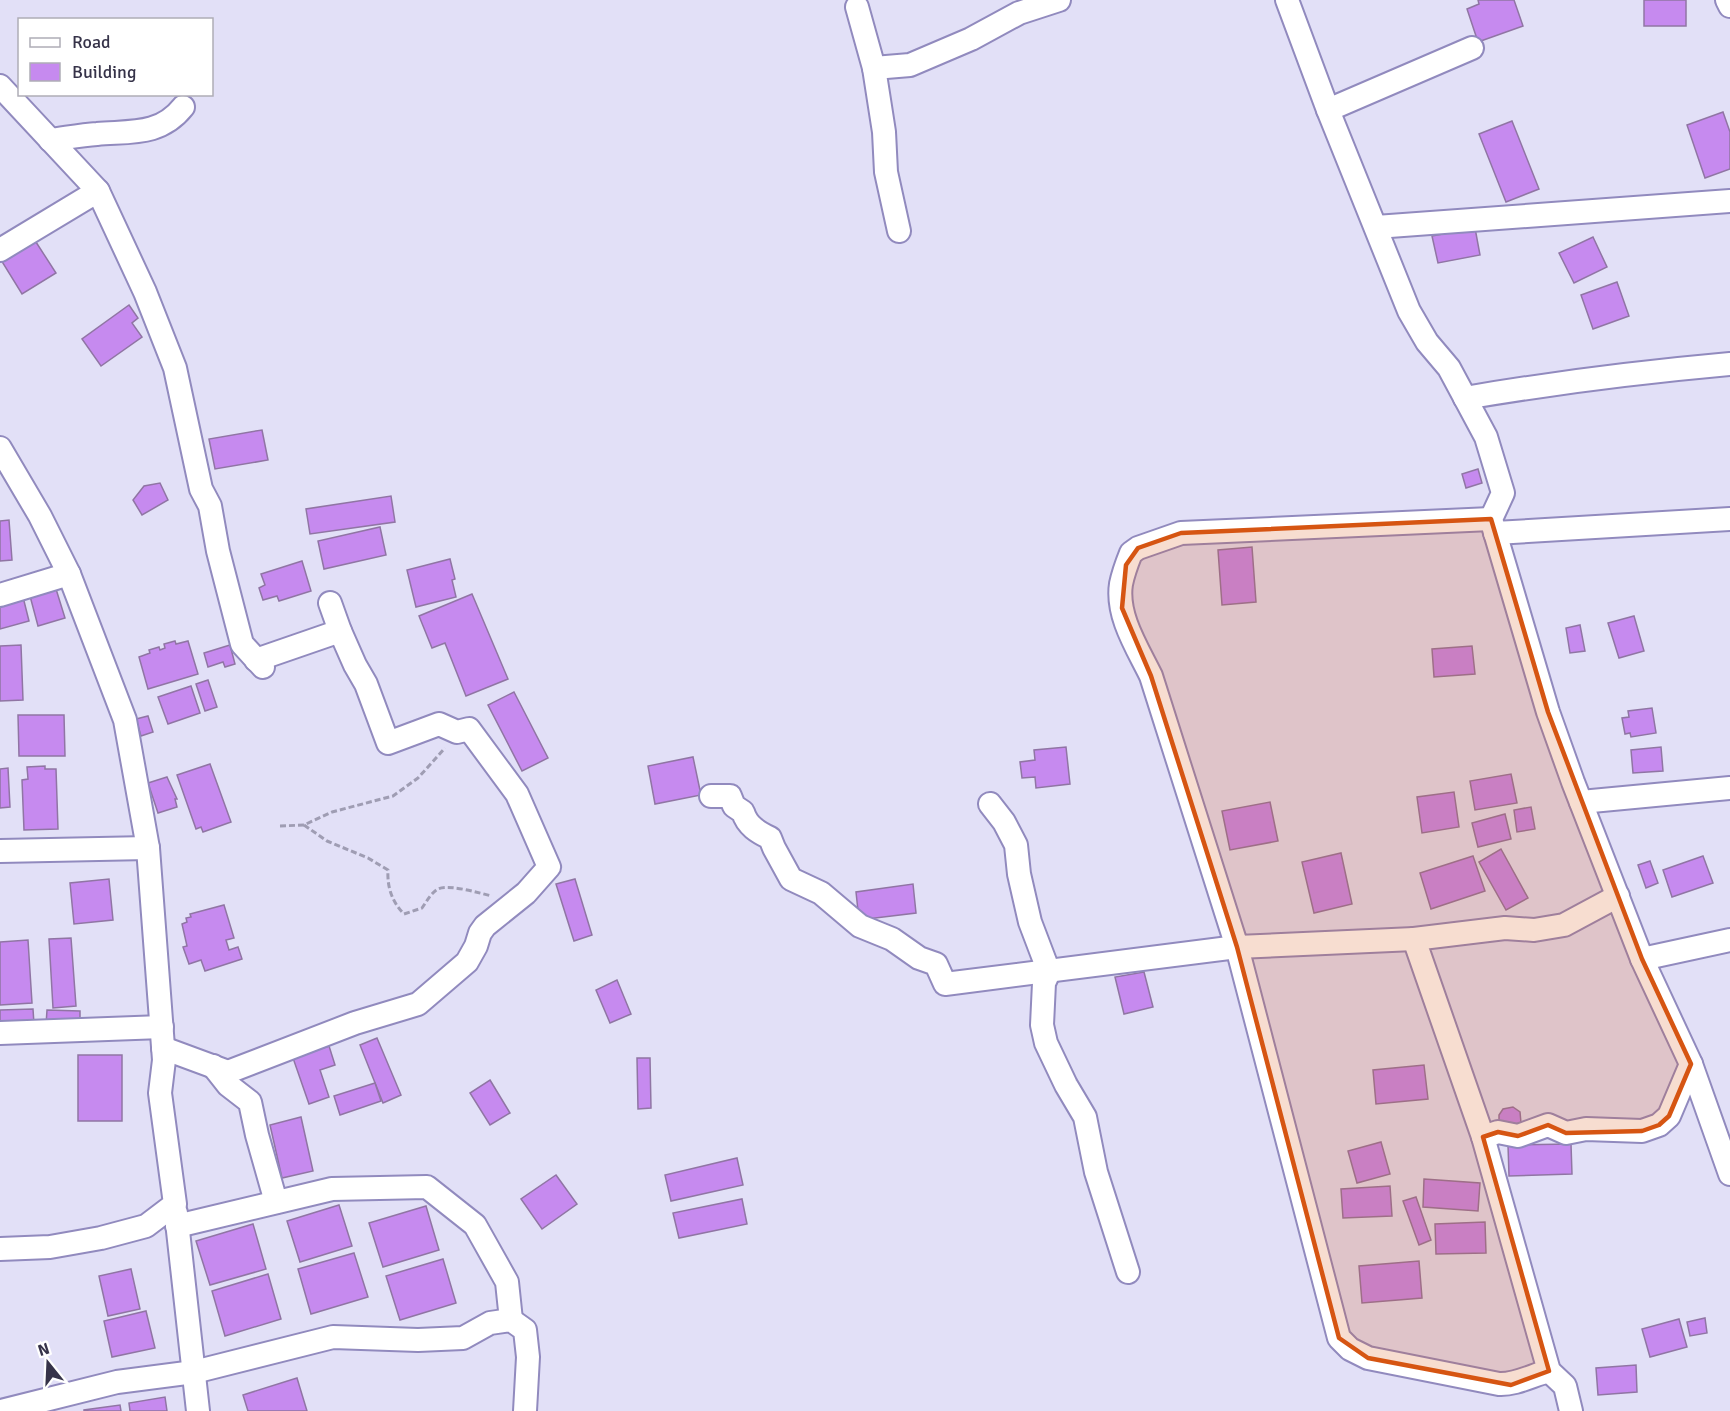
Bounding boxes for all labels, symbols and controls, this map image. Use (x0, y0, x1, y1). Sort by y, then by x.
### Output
legend (18, 18, 213, 96)
text: Road (72, 31, 111, 53)
text: Building (72, 61, 136, 83)
north arrow (18, 1333, 78, 1393)
text: N (35, 1338, 52, 1361)

